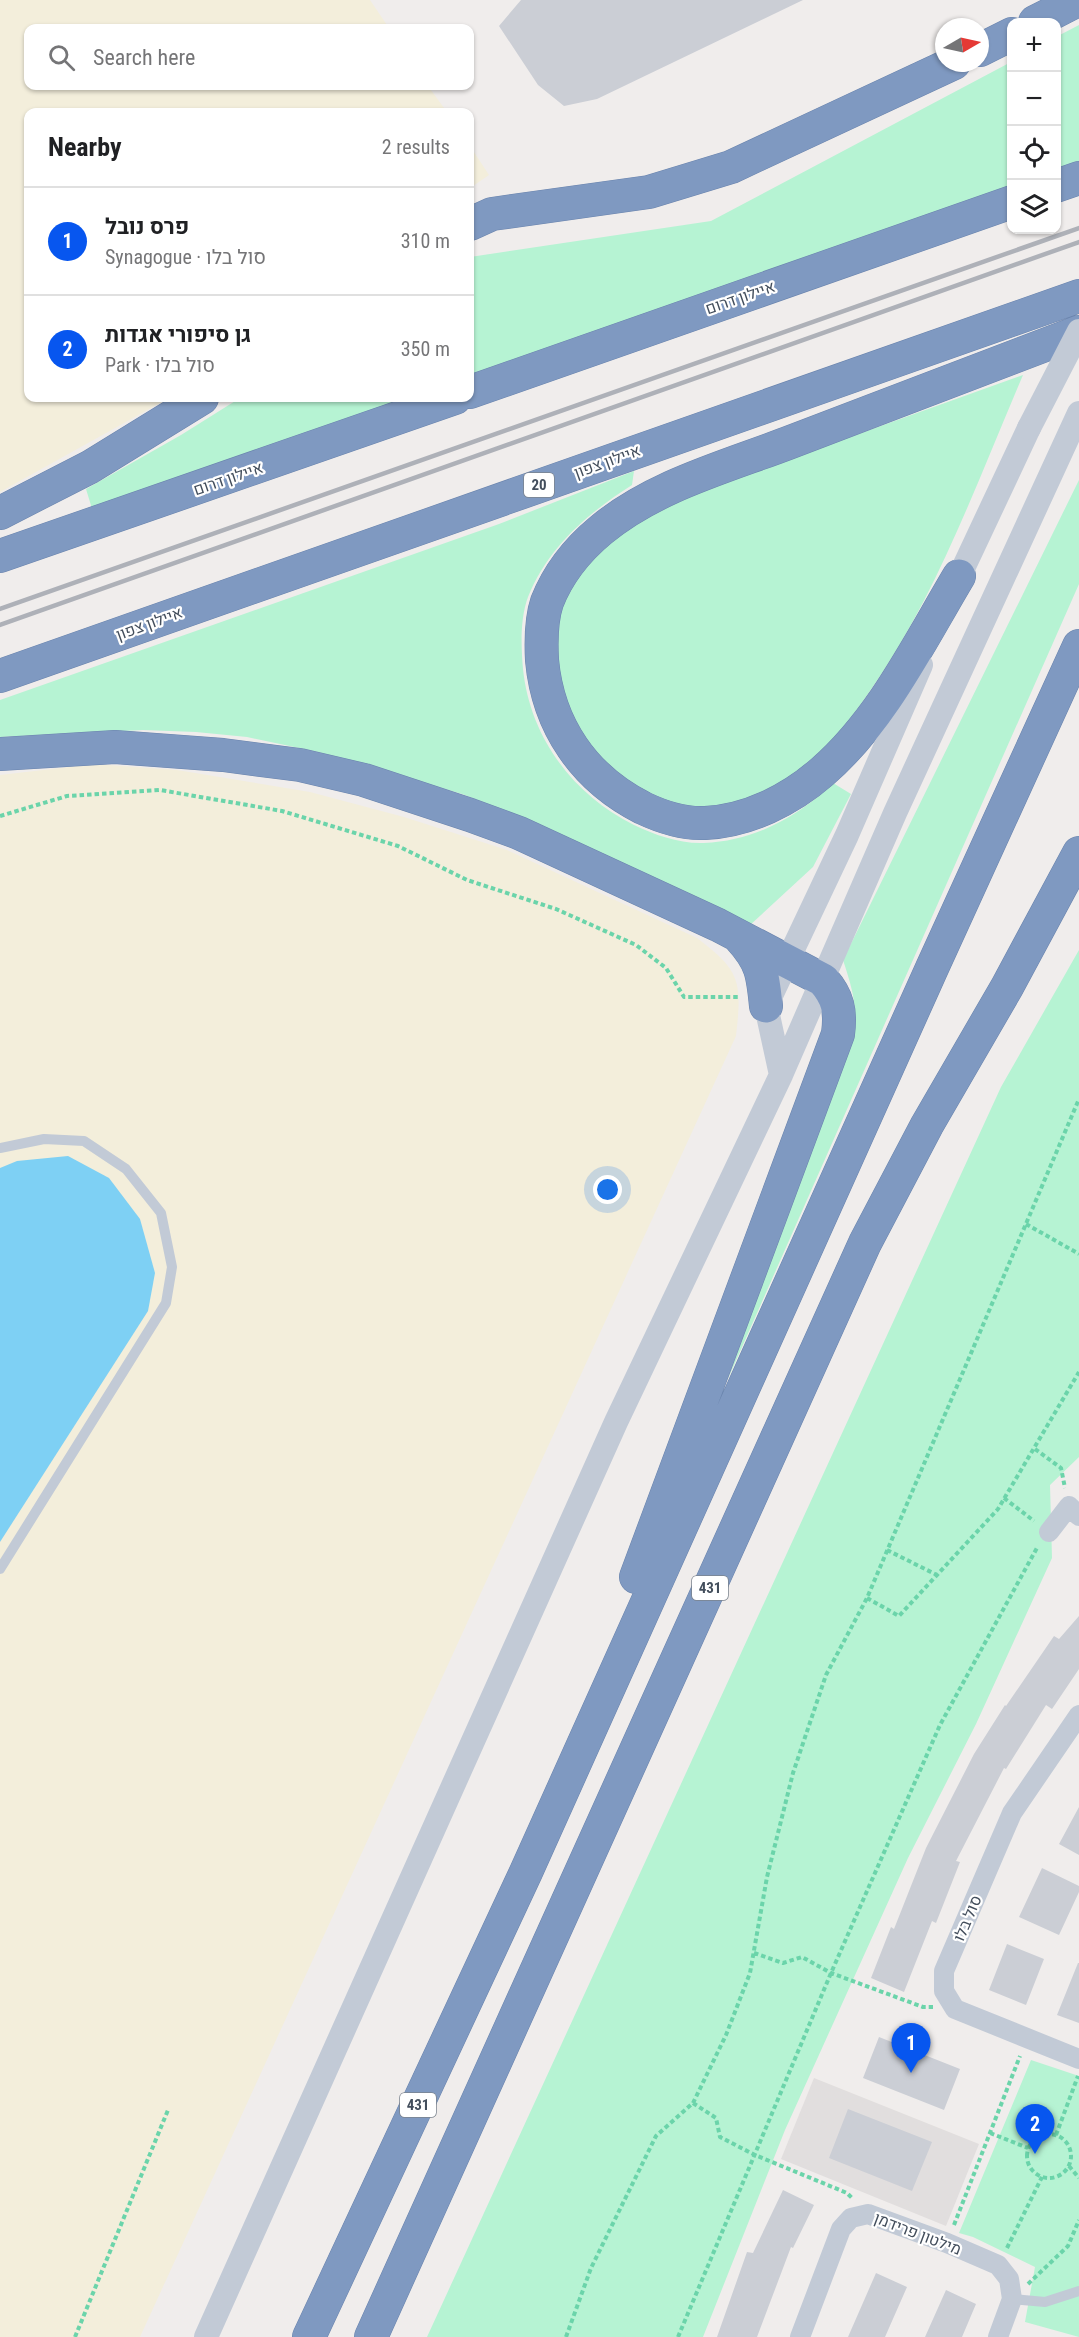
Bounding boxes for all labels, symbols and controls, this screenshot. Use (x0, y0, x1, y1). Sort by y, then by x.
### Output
north arrow (935, 18, 989, 72)
map controls (1007, 18, 1061, 234)
button: + (1007, 18, 1061, 72)
search box (24, 24, 474, 90)
icon: search (45, 41, 78, 74)
text: Search here (93, 45, 195, 70)
button: − (1007, 72, 1061, 126)
button: locate (1007, 126, 1061, 180)
text: Nearby (48, 132, 122, 162)
text: 2 results (382, 135, 450, 159)
button: layers (1007, 180, 1061, 234)
text: פרס נובל (105, 214, 189, 239)
text: 1 (62, 229, 73, 253)
text: 310 m (401, 229, 450, 253)
text: Synagogue · סול בלו (105, 245, 266, 269)
street label: איילון דרום (703, 277, 777, 318)
text: גן סיפורי אגדות (105, 322, 251, 347)
text: 2 (62, 337, 73, 361)
text: 350 m (401, 337, 450, 361)
text: Park · סול בלו (105, 353, 215, 377)
street label: איילון צפון (571, 441, 643, 482)
street label: איילון דרום (191, 458, 265, 499)
road number: 20 (524, 473, 554, 497)
street label: איילון צפון (113, 603, 185, 644)
your location (593, 1175, 622, 1204)
road number: 431 (692, 1576, 728, 1600)
street label: סול בלו (949, 1892, 986, 1944)
pin: 1 (892, 2024, 930, 2073)
road number: 431 (400, 2093, 436, 2117)
pin: 2 (1016, 2104, 1054, 2154)
street label: מילטון פרידמן (872, 2208, 964, 2259)

